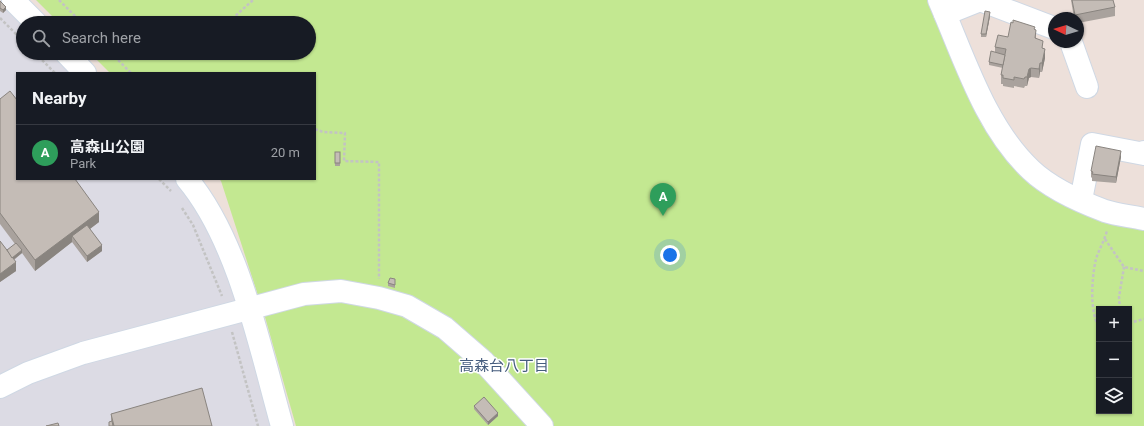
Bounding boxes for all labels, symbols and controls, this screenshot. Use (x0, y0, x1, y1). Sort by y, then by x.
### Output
north arrow (1048, 12, 1084, 48)
search box (16, 16, 316, 60)
icon: search (30, 27, 52, 49)
text: Search here (62, 29, 141, 47)
text: Nearby (32, 88, 87, 108)
text: 高森山公園 (70, 138, 145, 156)
text: A (41, 145, 49, 160)
text: 20 m (271, 145, 300, 160)
text: Park (70, 156, 96, 171)
pin: A (650, 183, 676, 216)
your location (660, 245, 680, 265)
map controls (1096, 306, 1132, 414)
button: + (1096, 306, 1132, 342)
button: − (1096, 342, 1132, 378)
district label: 高森台八丁目 (459, 357, 549, 375)
button: layers (1096, 378, 1132, 414)

